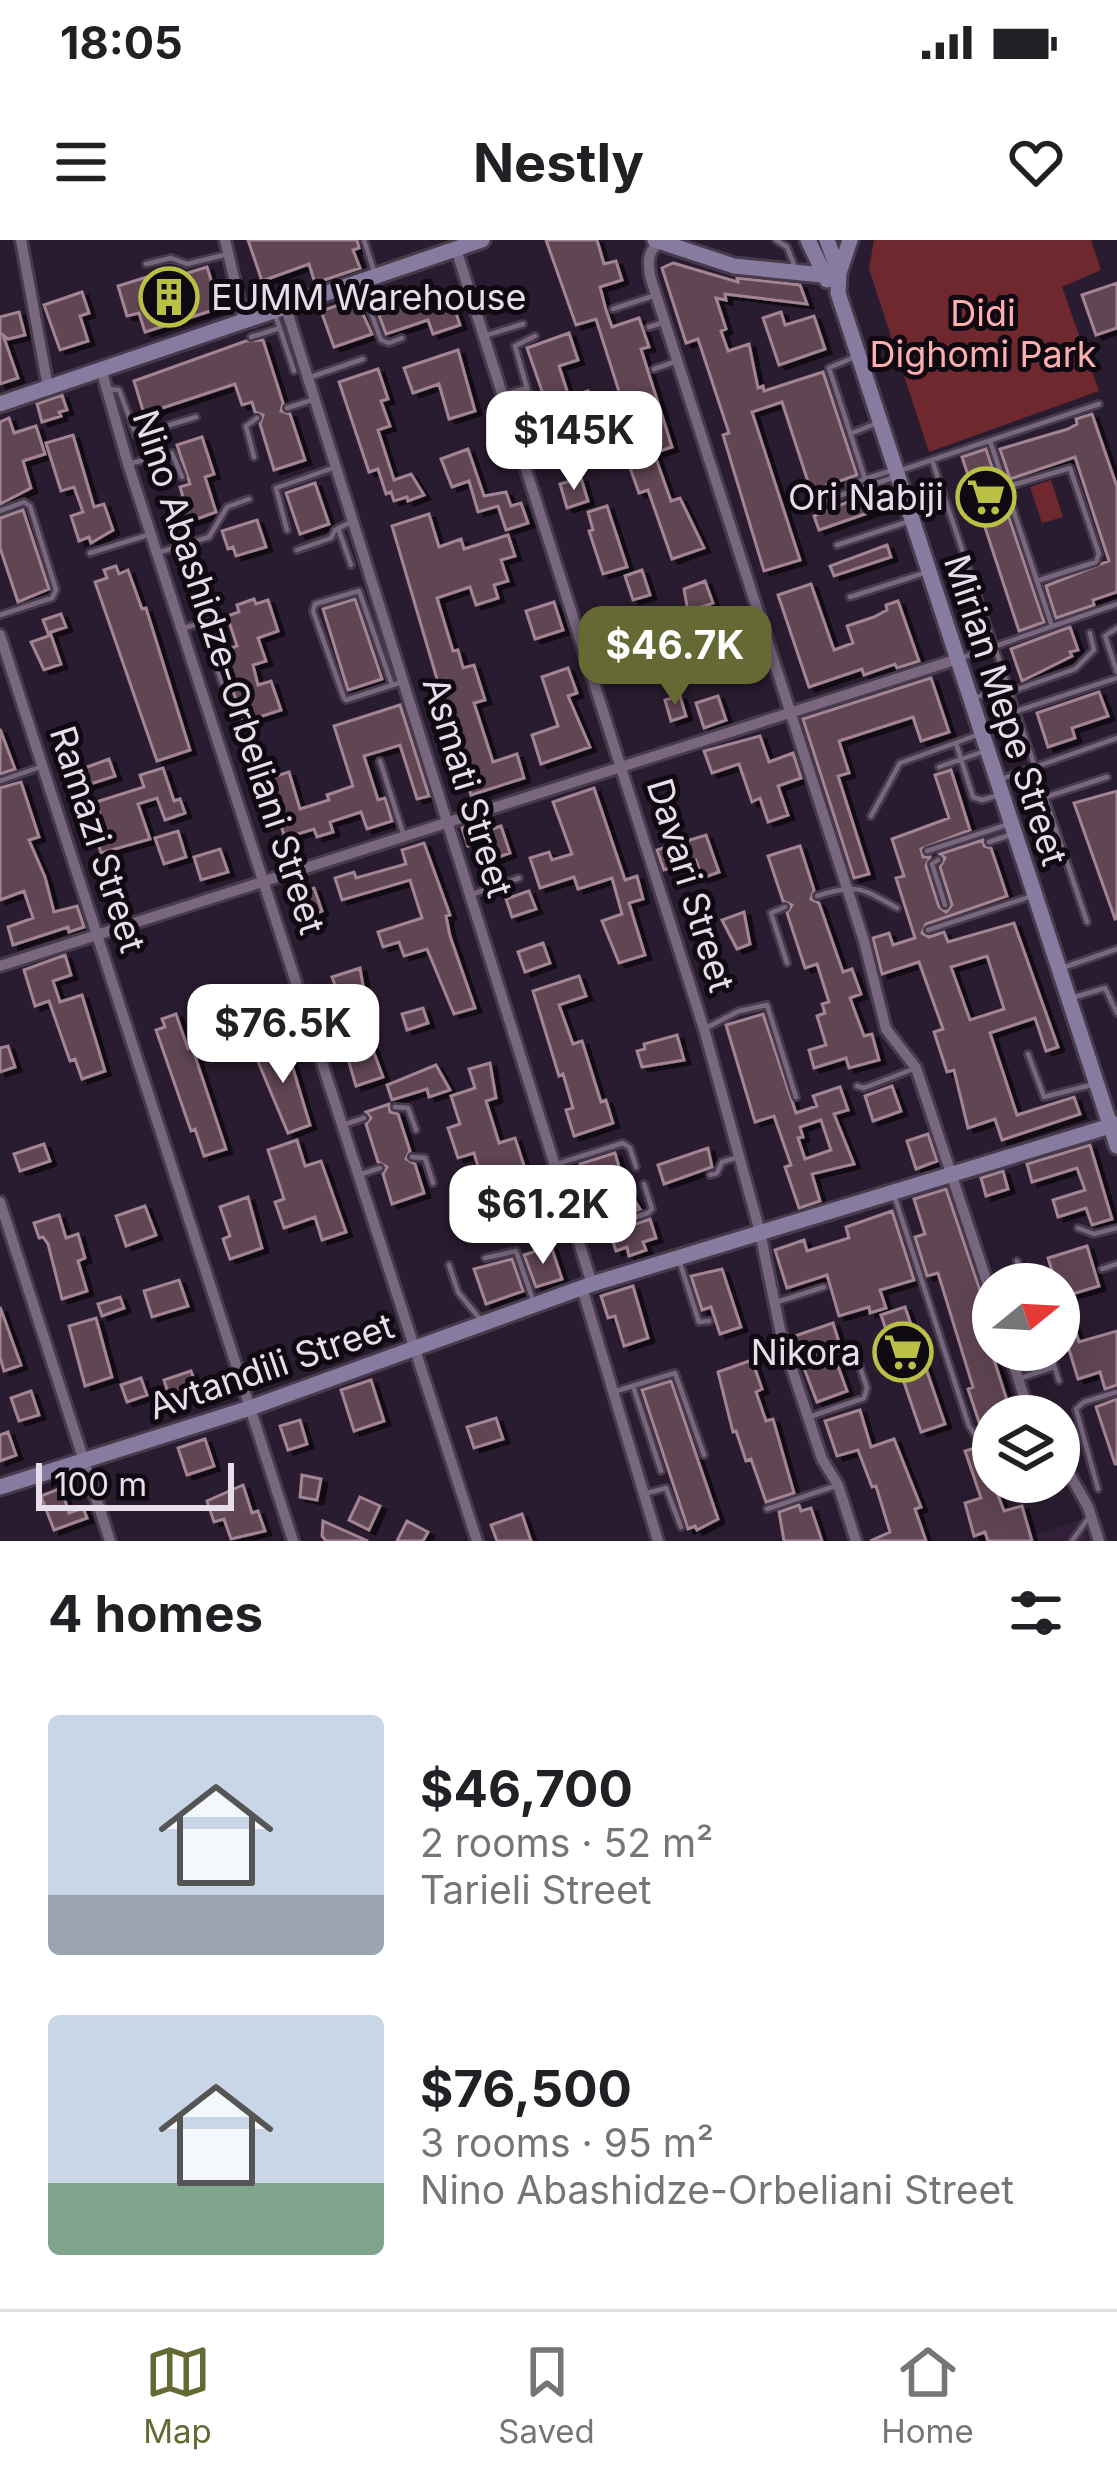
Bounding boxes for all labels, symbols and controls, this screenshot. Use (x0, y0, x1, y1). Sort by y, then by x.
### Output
text: 18:05 (60, 15, 183, 70)
icon: menu (48, 129, 114, 195)
icon: heart (1003, 129, 1069, 195)
text: Nestly (473, 130, 644, 195)
building icon: EUMM Warehouse (138, 266, 200, 328)
place label: EUMM Warehouse (211, 275, 527, 319)
park label: Didi Dighomi Park (869, 291, 1097, 376)
pin: $145K (490, 391, 658, 493)
street label: Nino Abashidze-Orbeliani Street (123, 404, 335, 940)
text: $145K (513, 406, 635, 453)
supermarket icon: Ori Nabiji (955, 466, 1017, 528)
place label: Ori Nabiji (788, 475, 944, 519)
street label: Mirian Mepe Street (935, 549, 1077, 871)
pin: $46.7K (577, 606, 773, 708)
text: $46.7K (606, 621, 744, 668)
street label: Asmati Street (414, 672, 522, 903)
street label: Ramazi Street (41, 720, 155, 958)
street label: Davari Street (638, 773, 744, 997)
pin: $76.5K (185, 984, 381, 1086)
text: $76.5K (214, 999, 352, 1046)
pin: $61.2K (445, 1165, 641, 1267)
text: $61.2K (476, 1180, 610, 1227)
north arrow (972, 1263, 1080, 1371)
map controls (972, 1263, 1080, 1503)
street label: Avtandili Street (143, 1303, 400, 1429)
supermarket icon: Nikora (872, 1321, 934, 1383)
place label: Nikora (751, 1330, 861, 1374)
button: layers (972, 1395, 1080, 1503)
scale bar (36, 1457, 234, 1510)
text: 100 m (54, 1464, 147, 1504)
icon: filters (1003, 1580, 1069, 1646)
text: 4 homes (48, 1583, 263, 1644)
text: $46,700 (420, 1758, 633, 1819)
icon: home (144, 1763, 288, 1907)
text: 2 rooms · 52 m² (420, 1819, 713, 1866)
text: Tarieli Street (420, 1866, 652, 1913)
text: $76,500 (420, 2058, 632, 2119)
icon: home (144, 2063, 288, 2207)
text: 3 rooms · 95 m² (420, 2119, 714, 2166)
text: Nino Abashidze-Orbeliani Street (420, 2166, 1014, 2213)
tab: Map (143, 2339, 212, 2451)
tab: Saved (498, 2339, 595, 2451)
tab: Home (881, 2339, 974, 2451)

